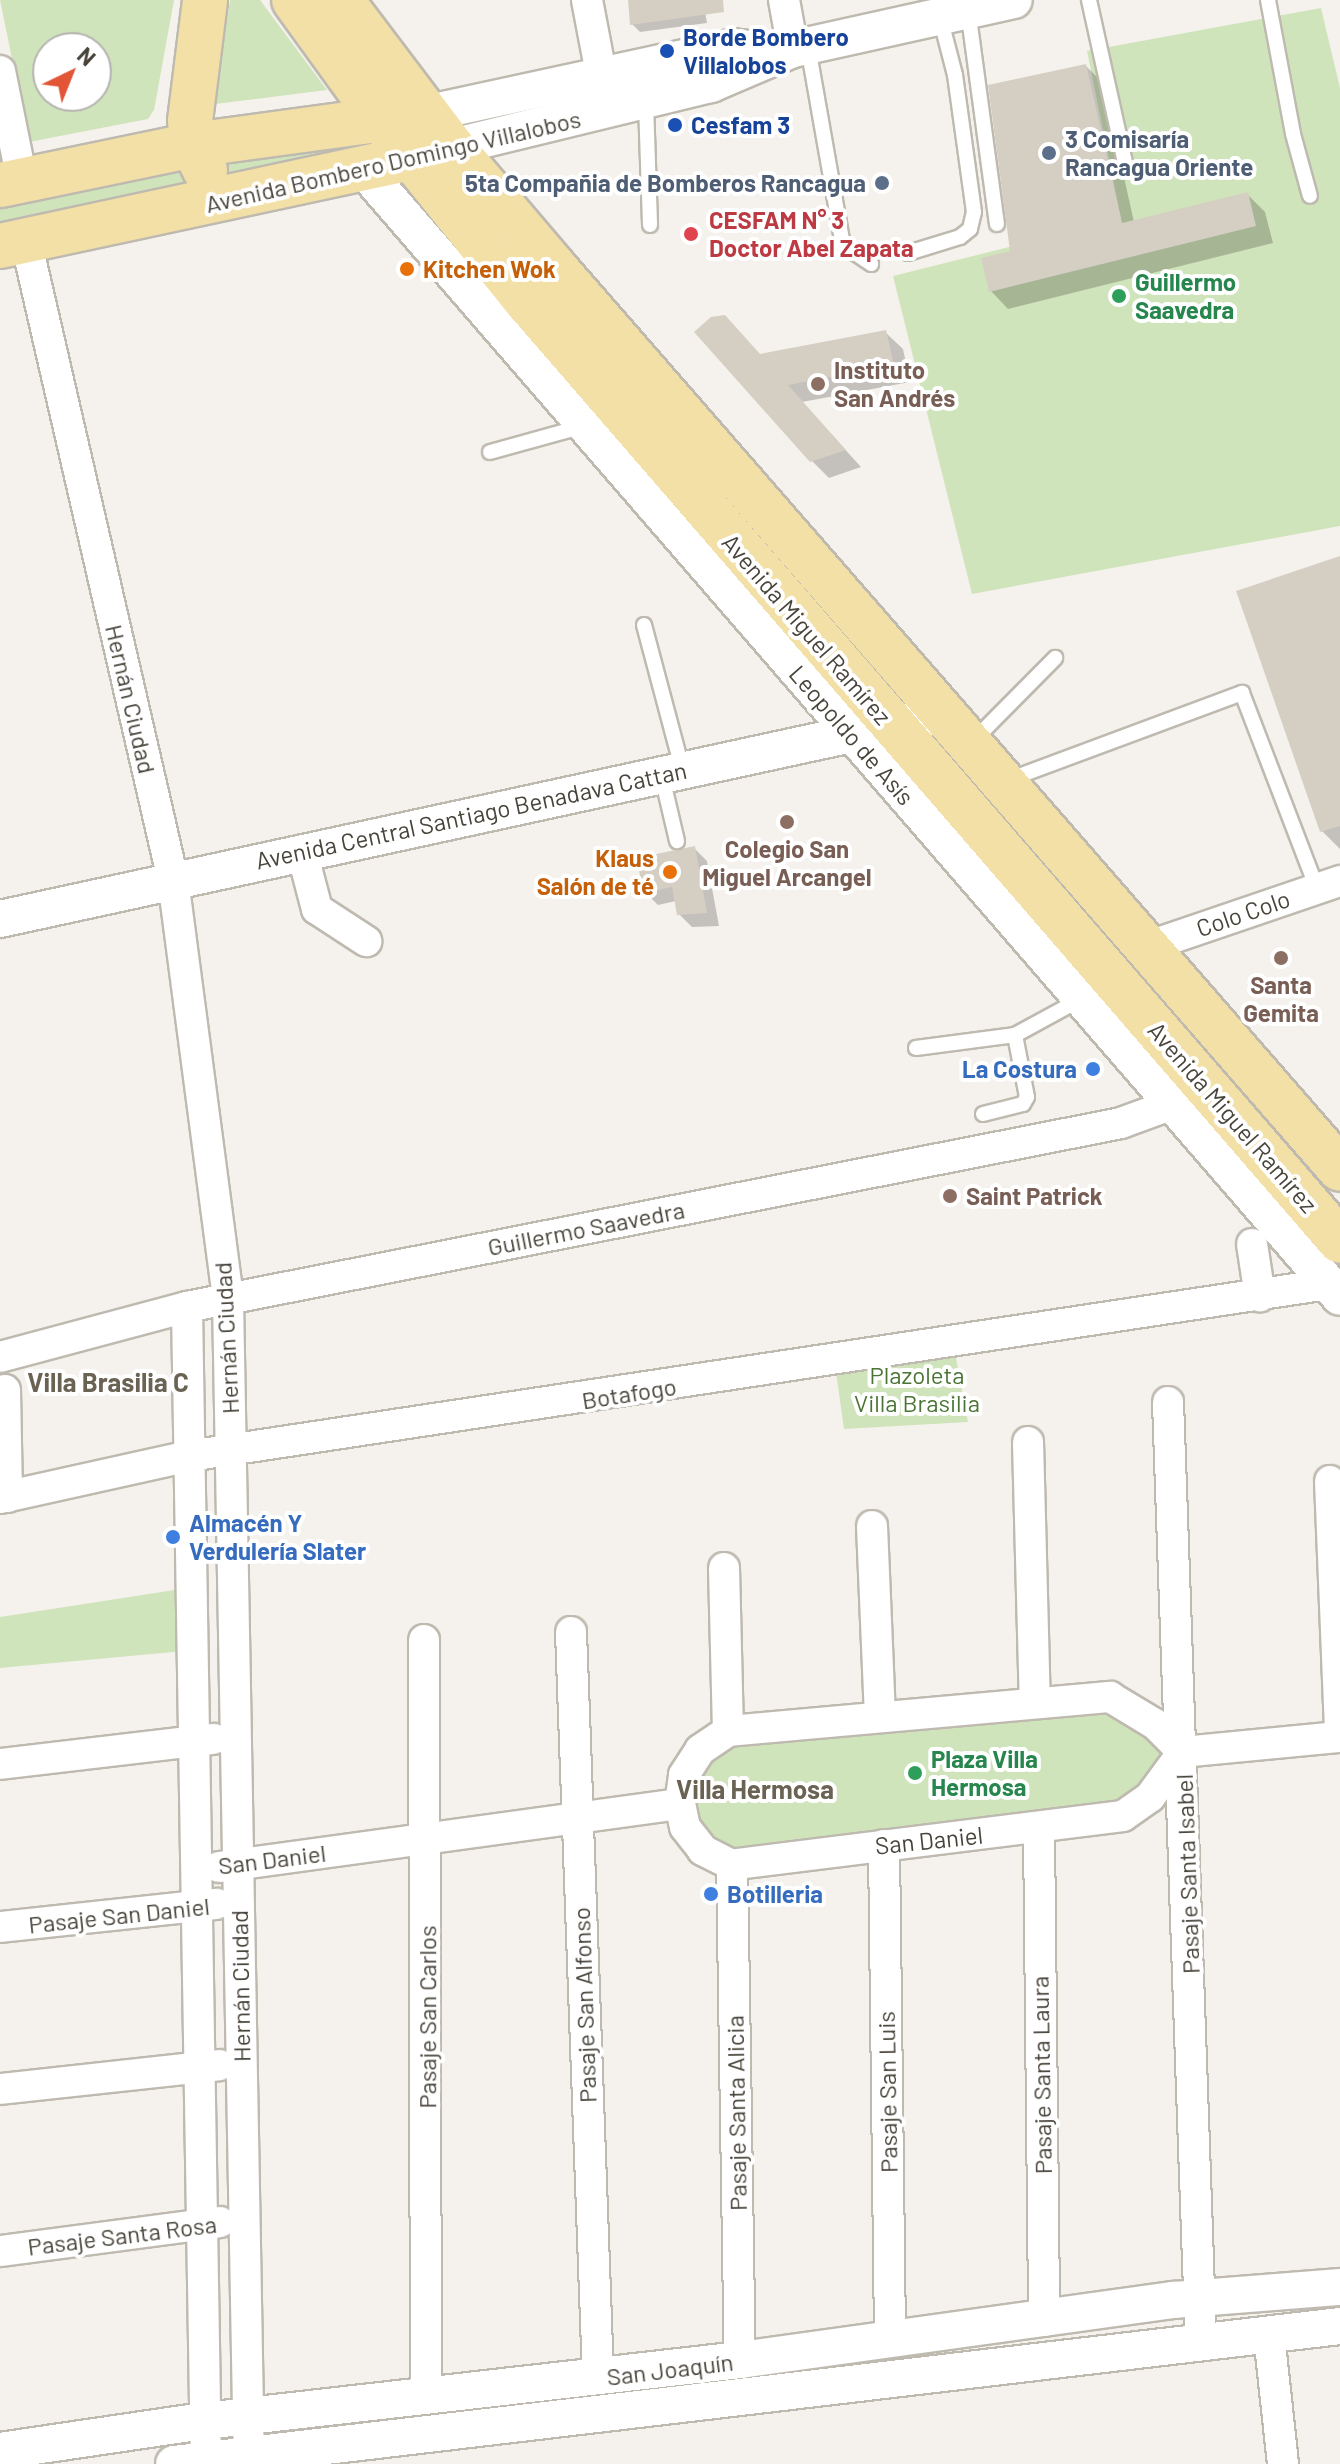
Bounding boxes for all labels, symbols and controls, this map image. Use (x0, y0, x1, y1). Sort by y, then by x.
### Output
place label: Borde Bombero Villalobos (683, 23, 849, 79)
north arrow (32, 32, 112, 112)
text: N (73, 41, 101, 70)
marker: Borde Bombero Villalobos (658, 42, 676, 60)
street label: Avenida Bombero Domingo Villalobos (203, 104, 583, 218)
place label: Cesfam 3 (691, 111, 790, 139)
marker: Cesfam 3 (666, 116, 684, 134)
place label: 3 Comisaría Rancagua Oriente (1065, 125, 1253, 181)
marker: 3 Comisaría Rancagua Oriente (1040, 144, 1058, 162)
place label: 5ta Compañia de Bomberos Rancagua (465, 169, 866, 197)
marker: 5ta Compañia de Bomberos Rancagua (873, 174, 891, 192)
place label: CESFAM N° 3 Doctor Abel Zapata (709, 206, 914, 262)
marker: CESFAM N° 3 Doctor Abel Zapata (680, 223, 702, 245)
place label: Kitchen Wok (423, 255, 556, 283)
marker: Kitchen Wok (398, 260, 416, 278)
place label: Guillermo Saavedra (1135, 268, 1236, 324)
marker: Guillermo Saavedra (1110, 287, 1128, 305)
place label: Instituto San Andrés (834, 356, 955, 412)
marker: Instituto San Andrés (809, 375, 827, 393)
street label: Avenida Miguel Ramírez (716, 528, 898, 730)
street label: Hernán Ciudad (100, 622, 162, 776)
street label: Leopoldo de Asís (784, 659, 920, 811)
street label: Avenida Central Santiago Benadava Cattan (253, 755, 689, 875)
marker: Colegio San Miguel Arcangel (778, 813, 796, 831)
place label: Colegio San Miguel Arcangel (702, 835, 872, 891)
place label: Klaus Salón de té (537, 844, 654, 900)
marker: Klaus Salón de té (661, 863, 679, 881)
street label: Colo Colo (1192, 884, 1294, 942)
marker: Santa Gemita (1272, 949, 1290, 967)
place label: Santa Gemita (1243, 971, 1319, 1027)
street label: Avenida Miguel Ramírez (1142, 1016, 1324, 1218)
place label: La Costura (962, 1055, 1077, 1083)
marker: La Costura (1084, 1060, 1102, 1078)
place label: Saint Patrick (966, 1182, 1103, 1210)
marker: Saint Patrick (941, 1187, 959, 1205)
street label: Guillermo Saavedra (485, 1195, 687, 1261)
street label: Hernán Ciudad (208, 1261, 244, 1415)
park label: Plazoleta Villa Brasilia (854, 1361, 980, 1417)
district label: Villa Brasilia C (27, 1366, 189, 1398)
street label: Botafogo (580, 1371, 678, 1415)
place label: Almacén Y Verdulería Slater (189, 1509, 366, 1565)
marker: Almacén Y Verdulería Slater (164, 1528, 182, 1546)
place label: Plaza Villa Hermosa (931, 1745, 1038, 1801)
marker: Plaza Villa Hermosa (906, 1764, 924, 1782)
district label: Villa Hermosa (676, 1773, 834, 1805)
street label: Pasaje Santa Isabel (1169, 1774, 1205, 1974)
street label: San Daniel (874, 1820, 984, 1860)
street label: San Daniel (217, 1838, 327, 1880)
place label: Botilleria (727, 1880, 823, 1908)
marker: Botilleria (702, 1885, 720, 1903)
street label: Pasaje San Daniel (27, 1891, 211, 1939)
street label: Pasaje San Alfonso (566, 1907, 602, 2103)
street label: Hernán Ciudad (224, 1910, 256, 2062)
street label: Pasaje San Carlos (413, 1925, 441, 2109)
street label: Pasaje Santa Laura (1025, 1976, 1057, 2174)
street label: Pasaje San Luis (871, 2011, 903, 2173)
street label: Pasaje Santa Alicia (720, 2015, 752, 2211)
street label: Pasaje Santa Rosa (26, 2209, 218, 2261)
street label: San Joaquín (605, 2347, 735, 2391)

